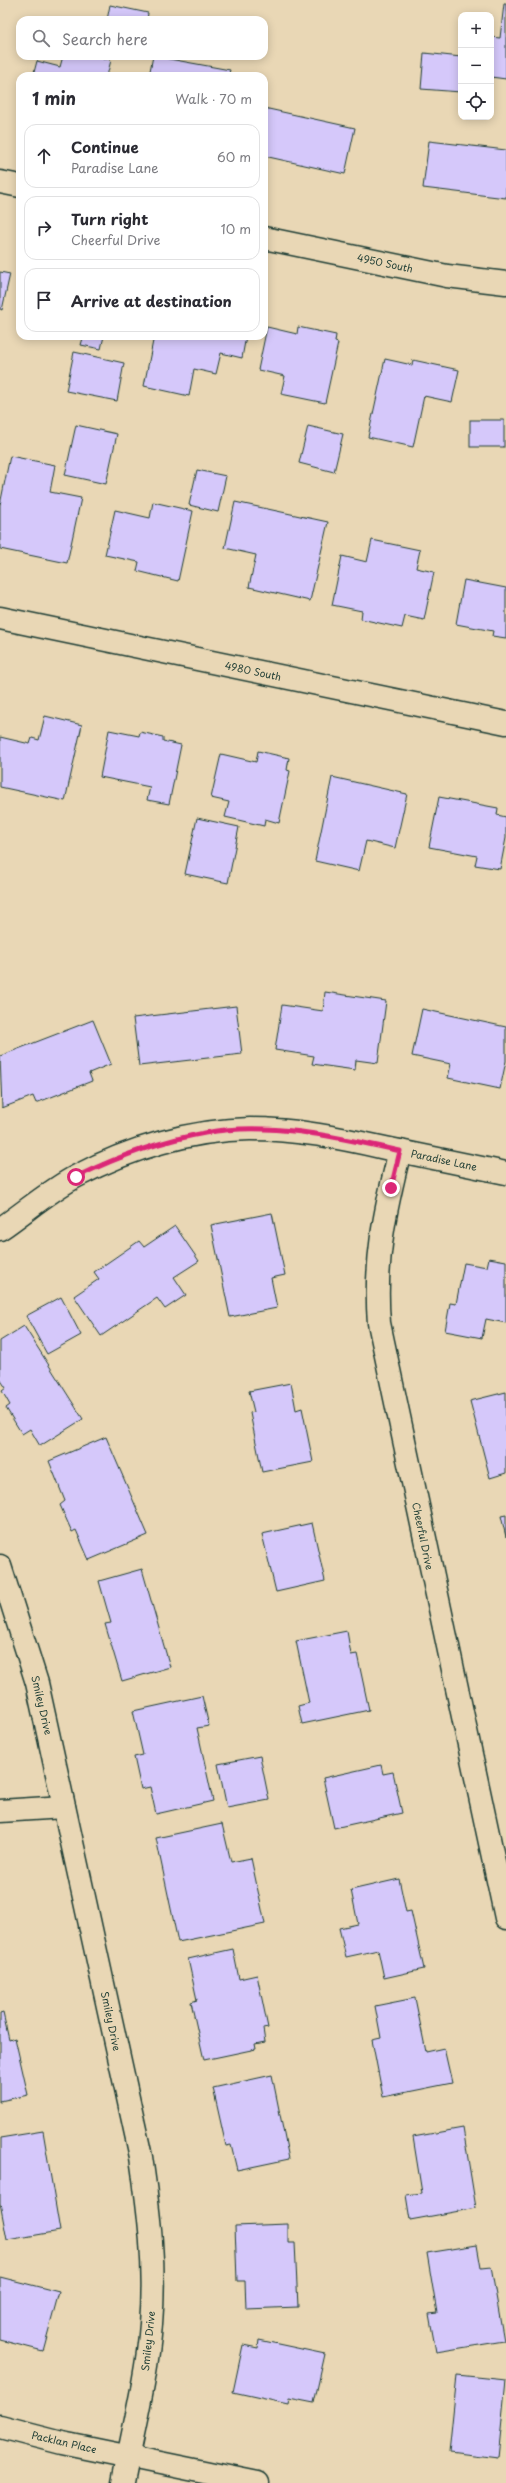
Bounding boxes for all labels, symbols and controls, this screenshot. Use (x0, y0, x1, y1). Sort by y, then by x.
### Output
map controls (458, 12, 494, 120)
button: + (458, 12, 494, 48)
search box (16, 16, 268, 60)
icon: search (30, 27, 52, 49)
text: Search here (62, 27, 148, 50)
button: − (458, 48, 494, 84)
button: locate (458, 84, 494, 120)
text: 1 min (32, 85, 76, 111)
text: Walk · 70 m (175, 89, 252, 108)
text: Continue (71, 135, 139, 158)
icon: ahead (33, 145, 55, 167)
text: 60 m (217, 147, 251, 166)
text: Paradise Lane (71, 158, 159, 177)
text: Turn right (71, 207, 148, 230)
icon: right (33, 217, 55, 239)
text: 10 m (221, 219, 251, 238)
text: Cheerful Drive (71, 230, 160, 249)
street label: 4950 South (356, 249, 415, 276)
icon: arrive (33, 289, 55, 311)
text: Arrive at destination (71, 289, 232, 312)
street label: 4980 South (224, 657, 283, 684)
street label: Paradise Lane (410, 1145, 479, 1174)
route start (67, 1168, 85, 1186)
route end (382, 1179, 400, 1197)
street label: Cheerful Drive (409, 1501, 438, 1571)
street label: Smiley Drive (28, 1674, 57, 1736)
street label: Smiley Drive (98, 1990, 125, 2052)
street label: Smiley Drive (137, 2310, 158, 2372)
street label: Packlan Place (30, 2427, 98, 2456)

